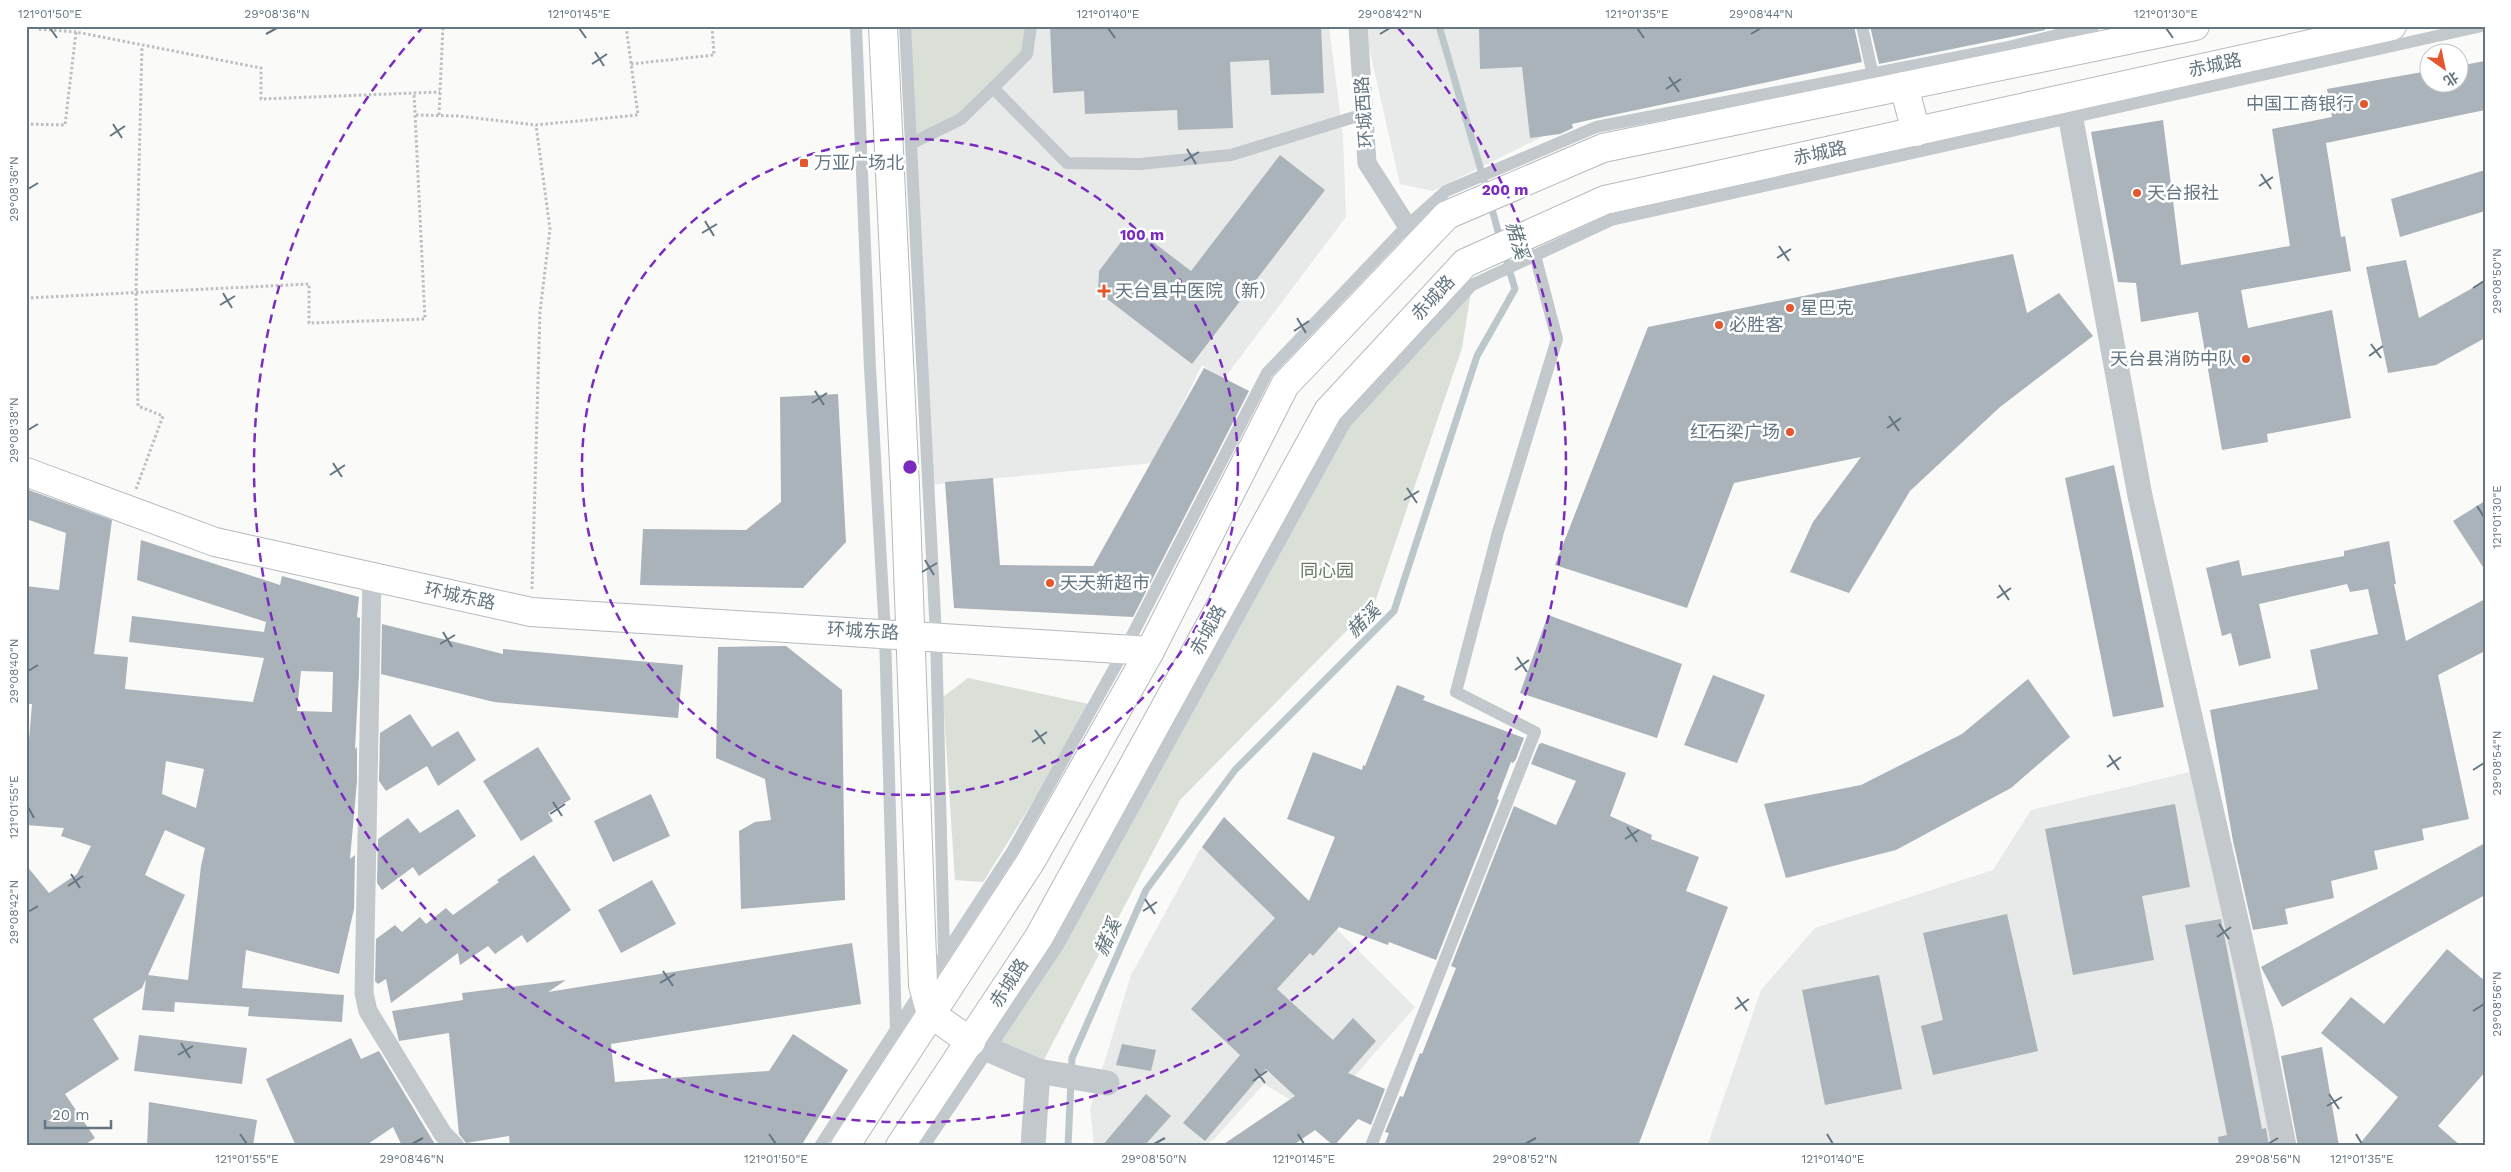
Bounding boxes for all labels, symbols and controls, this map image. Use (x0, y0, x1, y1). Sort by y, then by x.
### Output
text: 121°01'50"E (18, 7, 82, 21)
text: 29°08'36"N (244, 7, 310, 21)
text: 121°01'45"E (548, 7, 611, 21)
text: 121°01'40"E (1076, 7, 1140, 21)
text: 29°08'42"N (1358, 7, 1422, 21)
text: 121°01'35"E (1605, 7, 1669, 21)
text: 29°08'44"N (1729, 7, 1793, 21)
text: 121°01'30"E (2134, 7, 2198, 21)
north arrow (2418, 42, 2468, 92)
street label: 赤城路 (2186, 49, 2243, 80)
text: 北 (2441, 68, 2461, 89)
street label: 环城西路 (1351, 75, 1376, 149)
place label: 中国工商银行 (2246, 93, 2354, 114)
marker: 中国工商银行 (2358, 98, 2370, 110)
street label: 赤城路 (1791, 137, 1848, 168)
place label: 万亚广场北 (814, 152, 904, 173)
text: 29°08'36"N (7, 156, 21, 222)
marker: 万亚广场北 (798, 157, 810, 169)
text: 200 m (1482, 181, 1528, 199)
place label: 天台报社 (2147, 182, 2219, 203)
marker: 天台报社 (2131, 187, 2143, 199)
water label: 赭溪 (1501, 219, 1534, 263)
text: 100 m (1120, 226, 1164, 244)
text: 29°08'50"N (2490, 248, 2504, 314)
street label: 赤城路 (1407, 271, 1459, 325)
place label: 天台县中医院（新） (1115, 280, 1277, 301)
marker: 天台县中医院（新） (1097, 284, 1111, 298)
place label: 星巴克 (1800, 297, 1854, 318)
marker: 星巴克 (1784, 302, 1796, 314)
place label: 必胜客 (1729, 314, 1783, 335)
marker: 必胜客 (1713, 319, 1725, 331)
place label: 天台县消防中队 (2110, 348, 2236, 369)
marker: 天台县消防中队 (2240, 353, 2252, 365)
text: 29°08'38"N (7, 397, 21, 463)
place label: 红石梁广场 (1690, 421, 1780, 442)
marker: 红石梁广场 (1784, 426, 1796, 438)
centre of rings (901, 458, 919, 476)
text: 121°01'30"E (2490, 485, 2504, 549)
park label: 同心园 (1300, 560, 1354, 581)
place label: 天天新超市 (1060, 572, 1150, 593)
marker: 天天新超市 (1044, 577, 1056, 589)
street label: 环城东路 (423, 578, 498, 613)
water label: 赭溪 (1342, 597, 1386, 642)
street label: 赤城路 (1185, 601, 1230, 658)
street label: 环城东路 (827, 618, 900, 643)
text: 29°08'40"N (7, 639, 21, 703)
text: 29°08'54"N (2490, 731, 2504, 795)
text: 121°01'55"E (7, 775, 21, 839)
text: 29°08'42"N (7, 880, 21, 944)
water label: 赭溪 (1089, 913, 1127, 959)
street label: 赤城路 (985, 954, 1032, 1011)
text: 29°08'56"N (2490, 971, 2504, 1037)
scale bar (45, 1097, 111, 1129)
text: 20 m (52, 1106, 90, 1124)
text: 121°01'55"E (215, 1152, 279, 1166)
text: 29°08'46"N (380, 1152, 444, 1166)
text: 121°01'50"E (744, 1152, 808, 1166)
text: 29°08'50"N (1121, 1152, 1187, 1166)
text: 121°01'45"E (1273, 1152, 1336, 1166)
text: 29°08'52"N (1492, 1152, 1558, 1166)
text: 121°01'40"E (1801, 1152, 1865, 1166)
text: 29°08'56"N (2235, 1152, 2301, 1166)
text: 121°01'35"E (2330, 1152, 2394, 1166)

